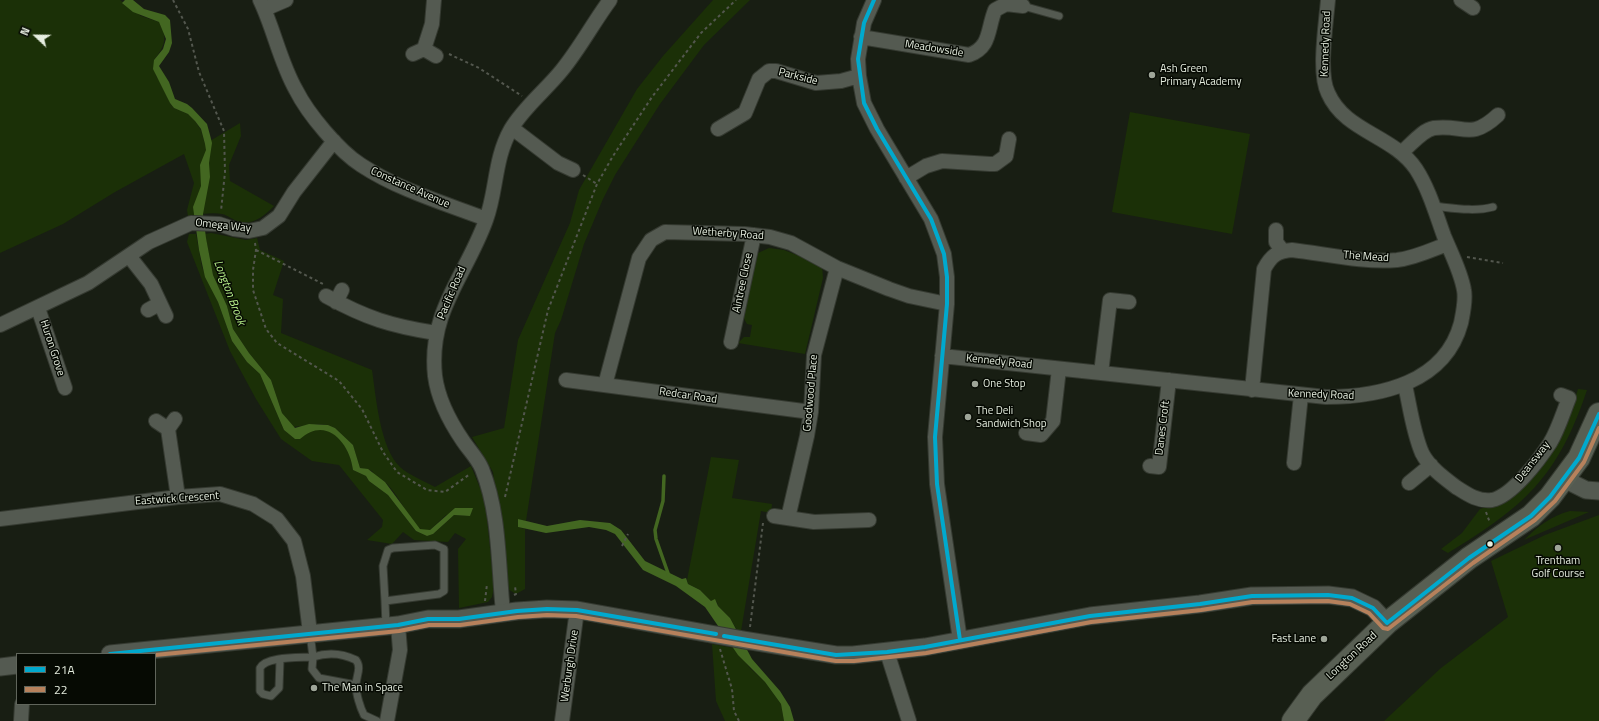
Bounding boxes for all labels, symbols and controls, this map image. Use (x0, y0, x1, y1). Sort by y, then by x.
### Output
street label: Kennedy Road (1318, 11, 1334, 77)
north arrow (16, 16, 56, 56)
text: N (16, 25, 34, 38)
street label: Meadowside (904, 38, 964, 60)
place label: Ash Green Primary Academy (1160, 62, 1242, 88)
street label: Parkside (777, 66, 819, 88)
marker: Ash Green Primary Academy (1147, 70, 1157, 80)
street label: Constance Avenue (368, 165, 452, 211)
street label: Omega Way (194, 217, 252, 235)
street label: Wetherby Road (692, 225, 764, 243)
street label: The Mead (1343, 249, 1389, 265)
street label: Aintree Close (730, 252, 756, 314)
water label: Longton Brook (210, 258, 248, 328)
street label: Pacific Road (435, 265, 469, 321)
street label: Huron Grove (37, 318, 67, 378)
street label: Kennedy Road (965, 352, 1033, 372)
street label: Goodwood Place (801, 354, 821, 432)
place label: One Stop (983, 377, 1025, 391)
marker: One Stop (970, 379, 980, 389)
street label: Redcar Road (658, 385, 718, 407)
street label: Kennedy Road (1288, 387, 1354, 403)
street label: Danes Croft (1153, 400, 1173, 456)
place label: The Deli Sandwich Shop (976, 404, 1047, 430)
marker: The Deli Sandwich Shop (963, 412, 973, 422)
street label: Deansway (1513, 439, 1553, 485)
street label: Eastwick Crescent (135, 489, 219, 509)
unlabelled marker (1485, 539, 1495, 549)
marker: Trentham Golf Course (1553, 543, 1563, 553)
place label: Trentham Golf Course (1531, 554, 1585, 580)
street label: Werburgh Drive (558, 629, 582, 703)
street label: Longton Road (1324, 629, 1380, 683)
place label: Fast Lane (1271, 632, 1316, 646)
marker: Fast Lane (1319, 634, 1329, 644)
legend (16, 653, 156, 705)
text: 21A (54, 660, 75, 679)
text: 22 (54, 680, 67, 699)
place label: The Man in Space (322, 681, 403, 695)
marker: The Man in Space (309, 683, 319, 693)

